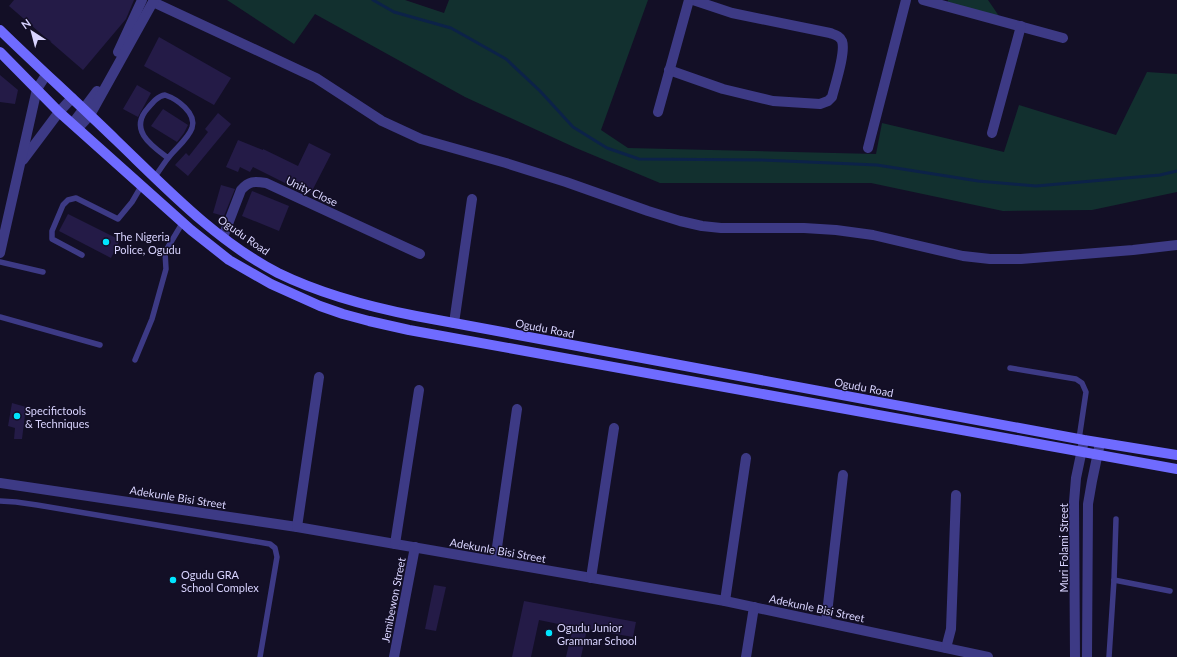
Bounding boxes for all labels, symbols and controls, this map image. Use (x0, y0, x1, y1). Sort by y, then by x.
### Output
north arrow (12, 12, 52, 52)
text: N (19, 16, 33, 31)
street label: Unity Close (284, 173, 340, 209)
street label: Ogudu Road (216, 212, 272, 258)
place label: The Nigeria Police, Ogudu (114, 230, 181, 256)
marker: The Nigeria Police, Ogudu (101, 237, 111, 247)
street label: Ogudu Road (514, 316, 576, 340)
street label: Ogudu Road (833, 375, 895, 399)
place label: Specifictools & Techniques (25, 404, 90, 430)
marker: Specifictools & Techniques (12, 411, 22, 421)
street label: Adekunle Bisi Street (129, 483, 227, 511)
street label: Muri Folami Street (1057, 503, 1070, 593)
street label: Adekunle Bisi Street (449, 535, 547, 565)
street label: Jemibewon Street (378, 556, 408, 644)
place label: Ogudu GRA School Complex (181, 568, 259, 594)
marker: Ogudu GRA School Complex (168, 575, 178, 585)
street label: Adekunle Bisi Street (768, 592, 866, 624)
place label: Ogudu Junior Grammar School (557, 621, 637, 647)
marker: Ogudu Junior Grammar School (544, 628, 554, 638)

